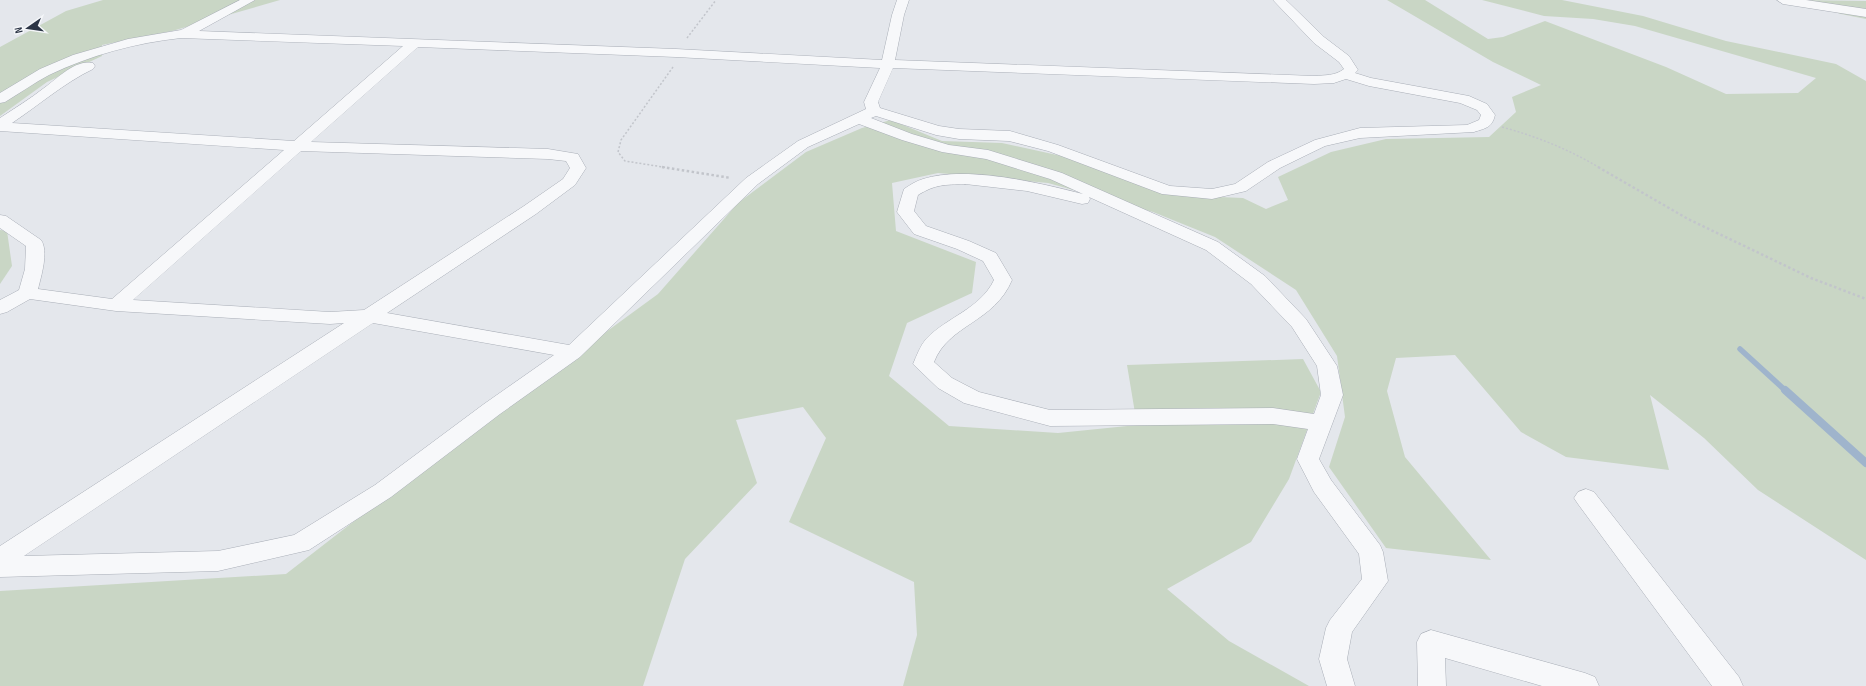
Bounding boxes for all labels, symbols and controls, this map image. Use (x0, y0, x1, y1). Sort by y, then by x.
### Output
north arrow (8, 8, 48, 48)
text: N (12, 26, 26, 34)

